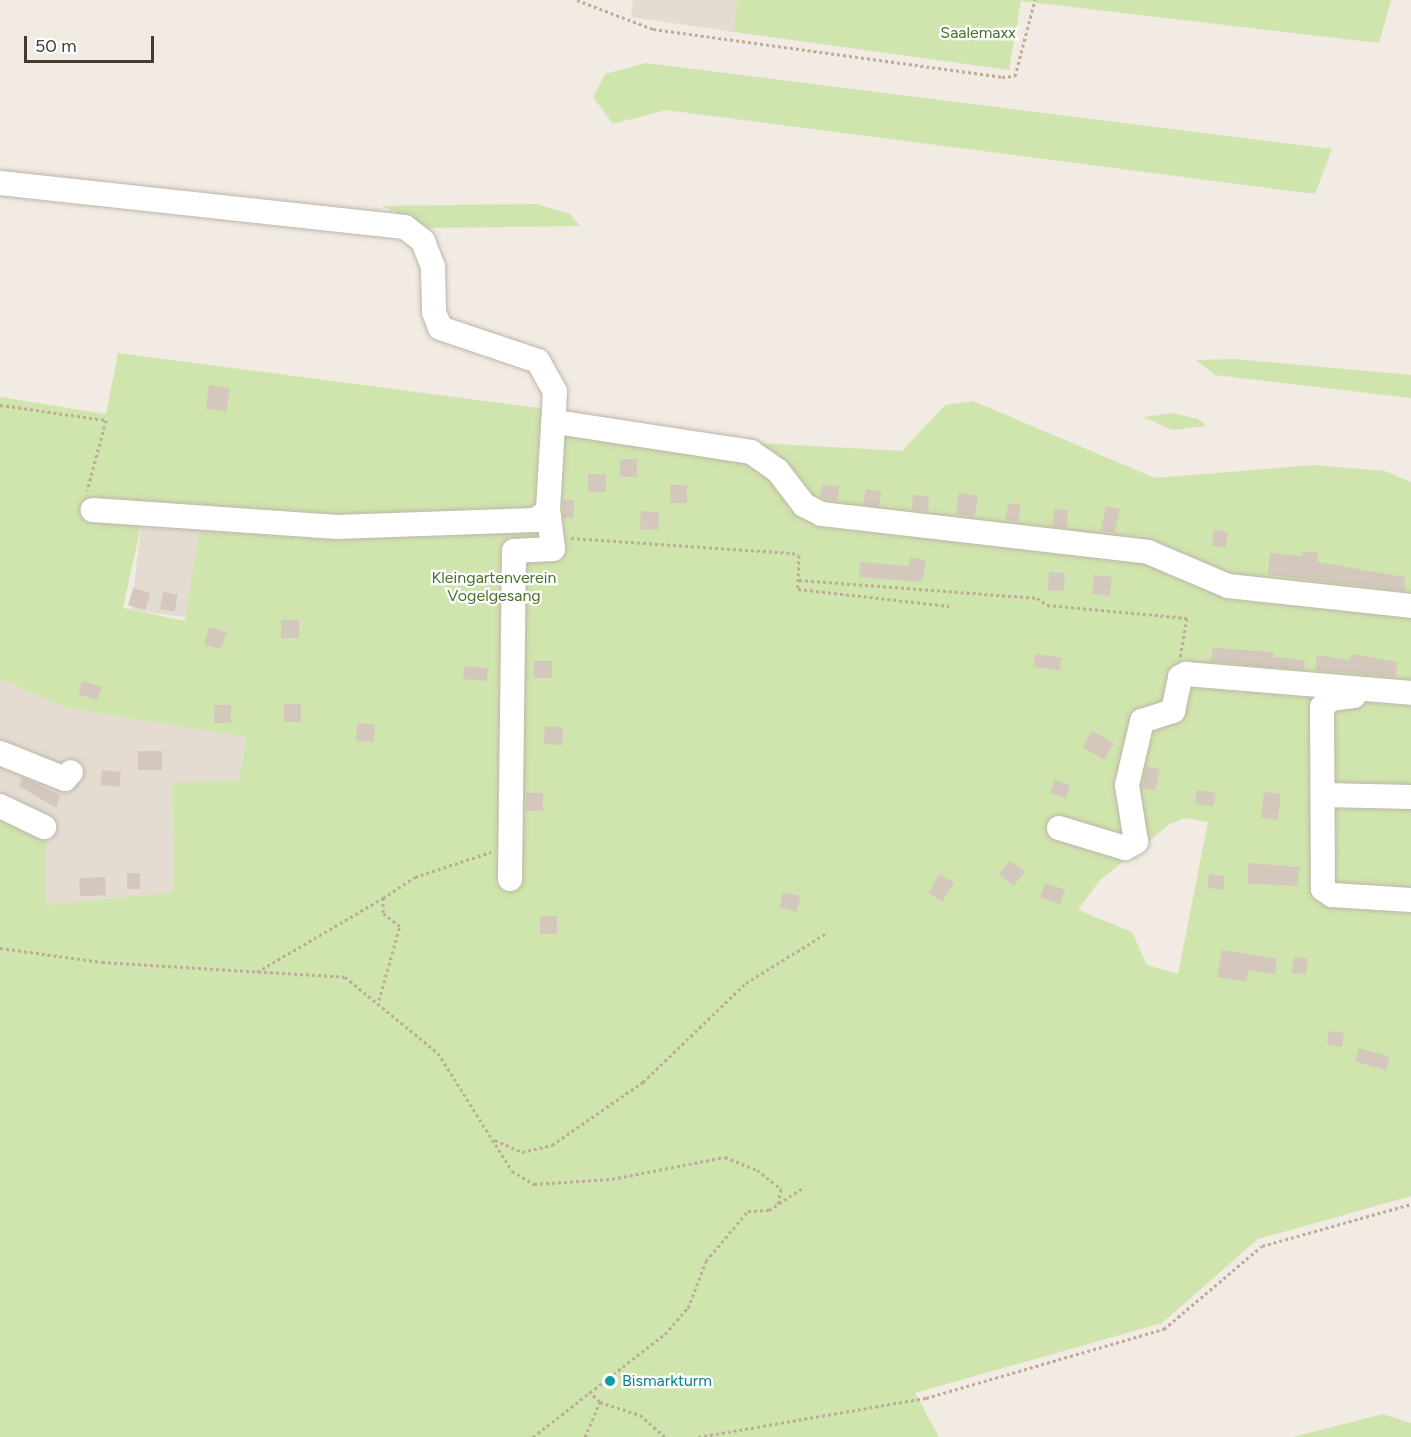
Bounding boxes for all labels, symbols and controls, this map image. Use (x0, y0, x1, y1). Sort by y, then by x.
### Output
park label: Saalemaxx (940, 23, 1016, 43)
scale bar (27, 24, 158, 62)
text: 50 m (35, 35, 77, 57)
park label: Kleingartenverein Vogelgesang (432, 568, 556, 606)
place label: Bismarkturm (622, 1371, 712, 1391)
marker: Bismarkturm (603, 1374, 617, 1388)

